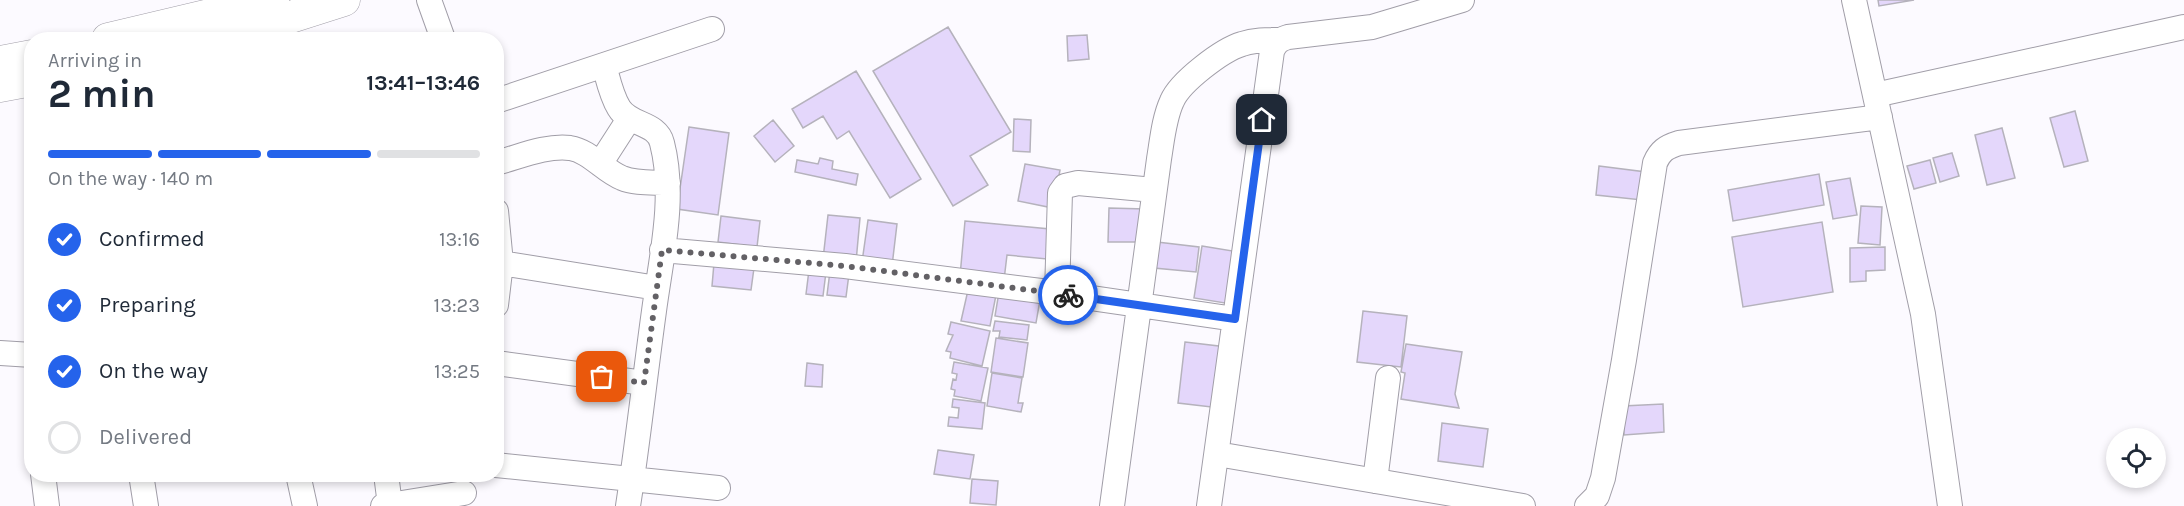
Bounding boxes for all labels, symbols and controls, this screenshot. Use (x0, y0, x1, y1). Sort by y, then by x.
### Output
text: Arriving in (48, 49, 142, 72)
text: 13:41–13:46 (366, 70, 480, 96)
text: 2 min (48, 71, 156, 117)
pin (1236, 94, 1287, 145)
icon: home (1245, 103, 1278, 136)
text: On the way · 140 m (48, 167, 213, 190)
icon: check (48, 223, 81, 256)
text: Confirmed (99, 226, 205, 252)
text: 13:16 (439, 228, 480, 251)
courier (1038, 265, 1098, 325)
icon: bike (1052, 279, 1085, 312)
icon: check (48, 289, 81, 322)
text: Preparing (99, 292, 196, 318)
text: 13:23 (434, 294, 480, 317)
pin (576, 351, 627, 402)
icon: check (48, 355, 81, 388)
text: On the way (99, 358, 208, 384)
text: 13:25 (434, 360, 480, 383)
icon: bag (585, 360, 618, 393)
text: Delivered (99, 424, 192, 450)
map controls (2106, 428, 2166, 488)
button: locate (2106, 428, 2166, 488)

